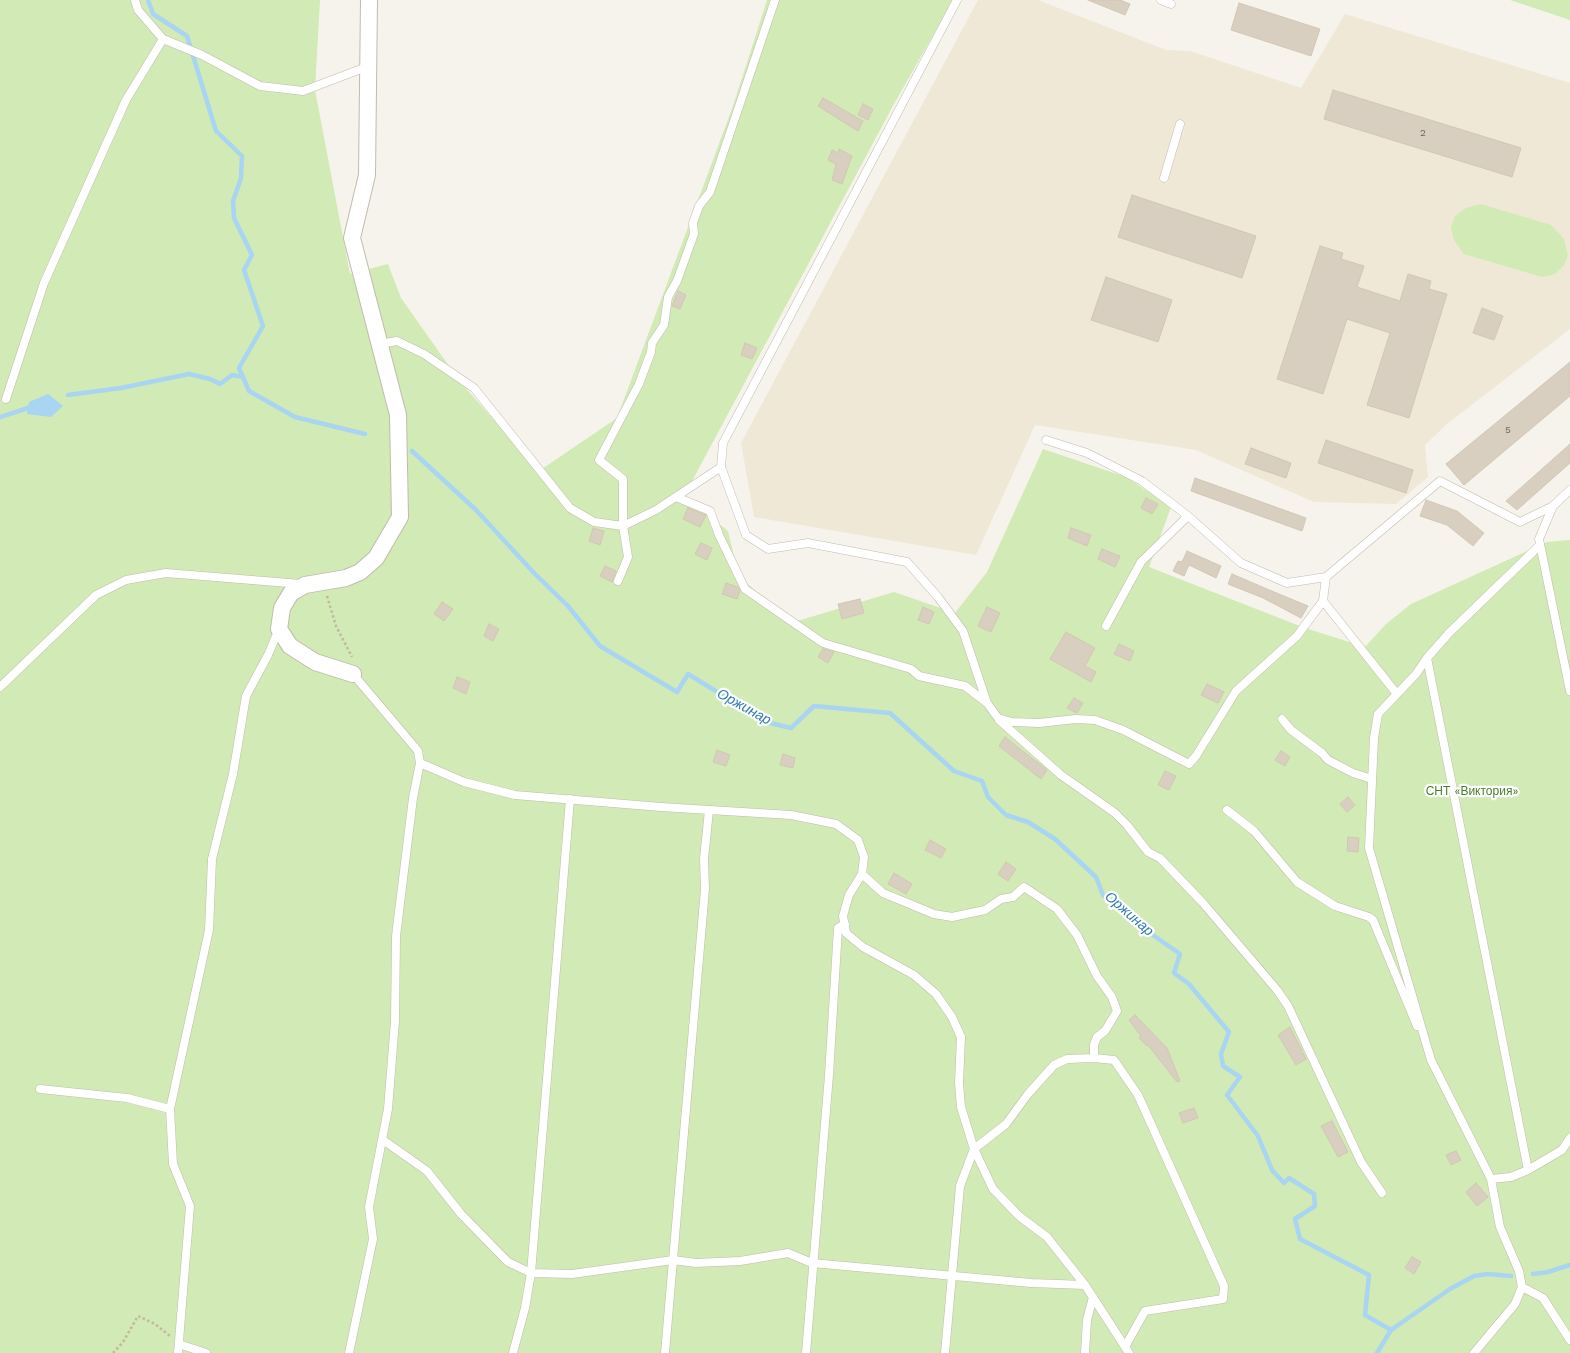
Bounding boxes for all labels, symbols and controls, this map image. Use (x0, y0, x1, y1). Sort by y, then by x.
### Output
house number: 2 (1420, 127, 1426, 139)
house number: 5 (1505, 424, 1511, 436)
water label: Оржинар (714, 685, 774, 729)
park label: СНТ «Виктория» (1426, 784, 1518, 798)
water label: Оржинар (1101, 888, 1157, 940)

